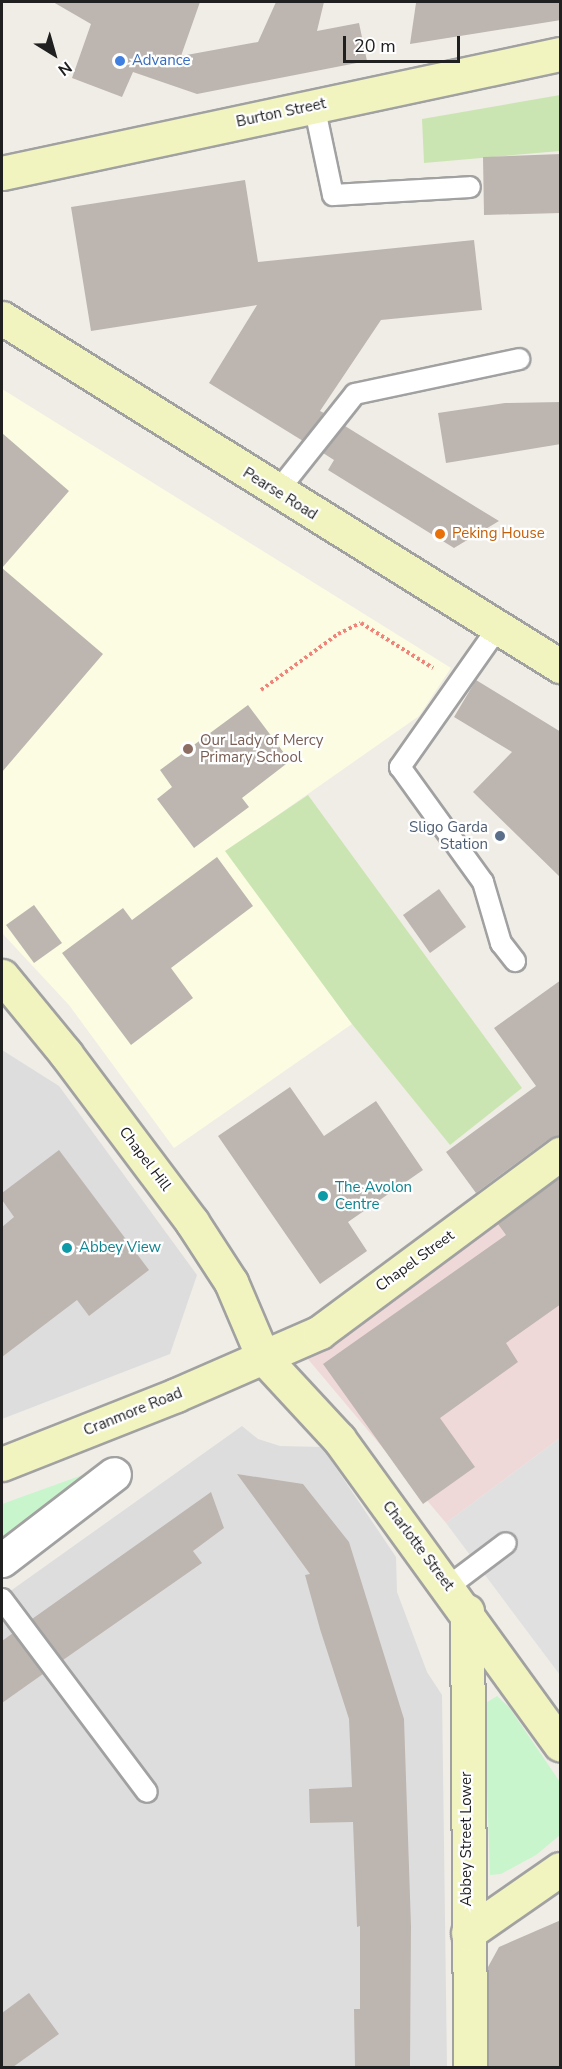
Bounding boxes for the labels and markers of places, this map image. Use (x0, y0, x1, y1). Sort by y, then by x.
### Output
place label: Advance (132, 52, 190, 70)
marker: Advance (113, 54, 127, 68)
place label: Peking House (452, 525, 545, 543)
marker: Peking House (433, 527, 447, 541)
place label: Our Lady of Mercy Primary School (200, 731, 323, 766)
marker: Our Lady of Mercy Primary School (181, 742, 195, 756)
place label: Sligo Garda Station (409, 818, 488, 853)
marker: Sligo Garda Station (493, 829, 507, 843)
place label: The Avolon Centre (335, 1178, 412, 1213)
marker: The Avolon Centre (316, 1189, 330, 1203)
place label: Abbey View (79, 1239, 161, 1257)
marker: Abbey View (60, 1241, 74, 1255)

